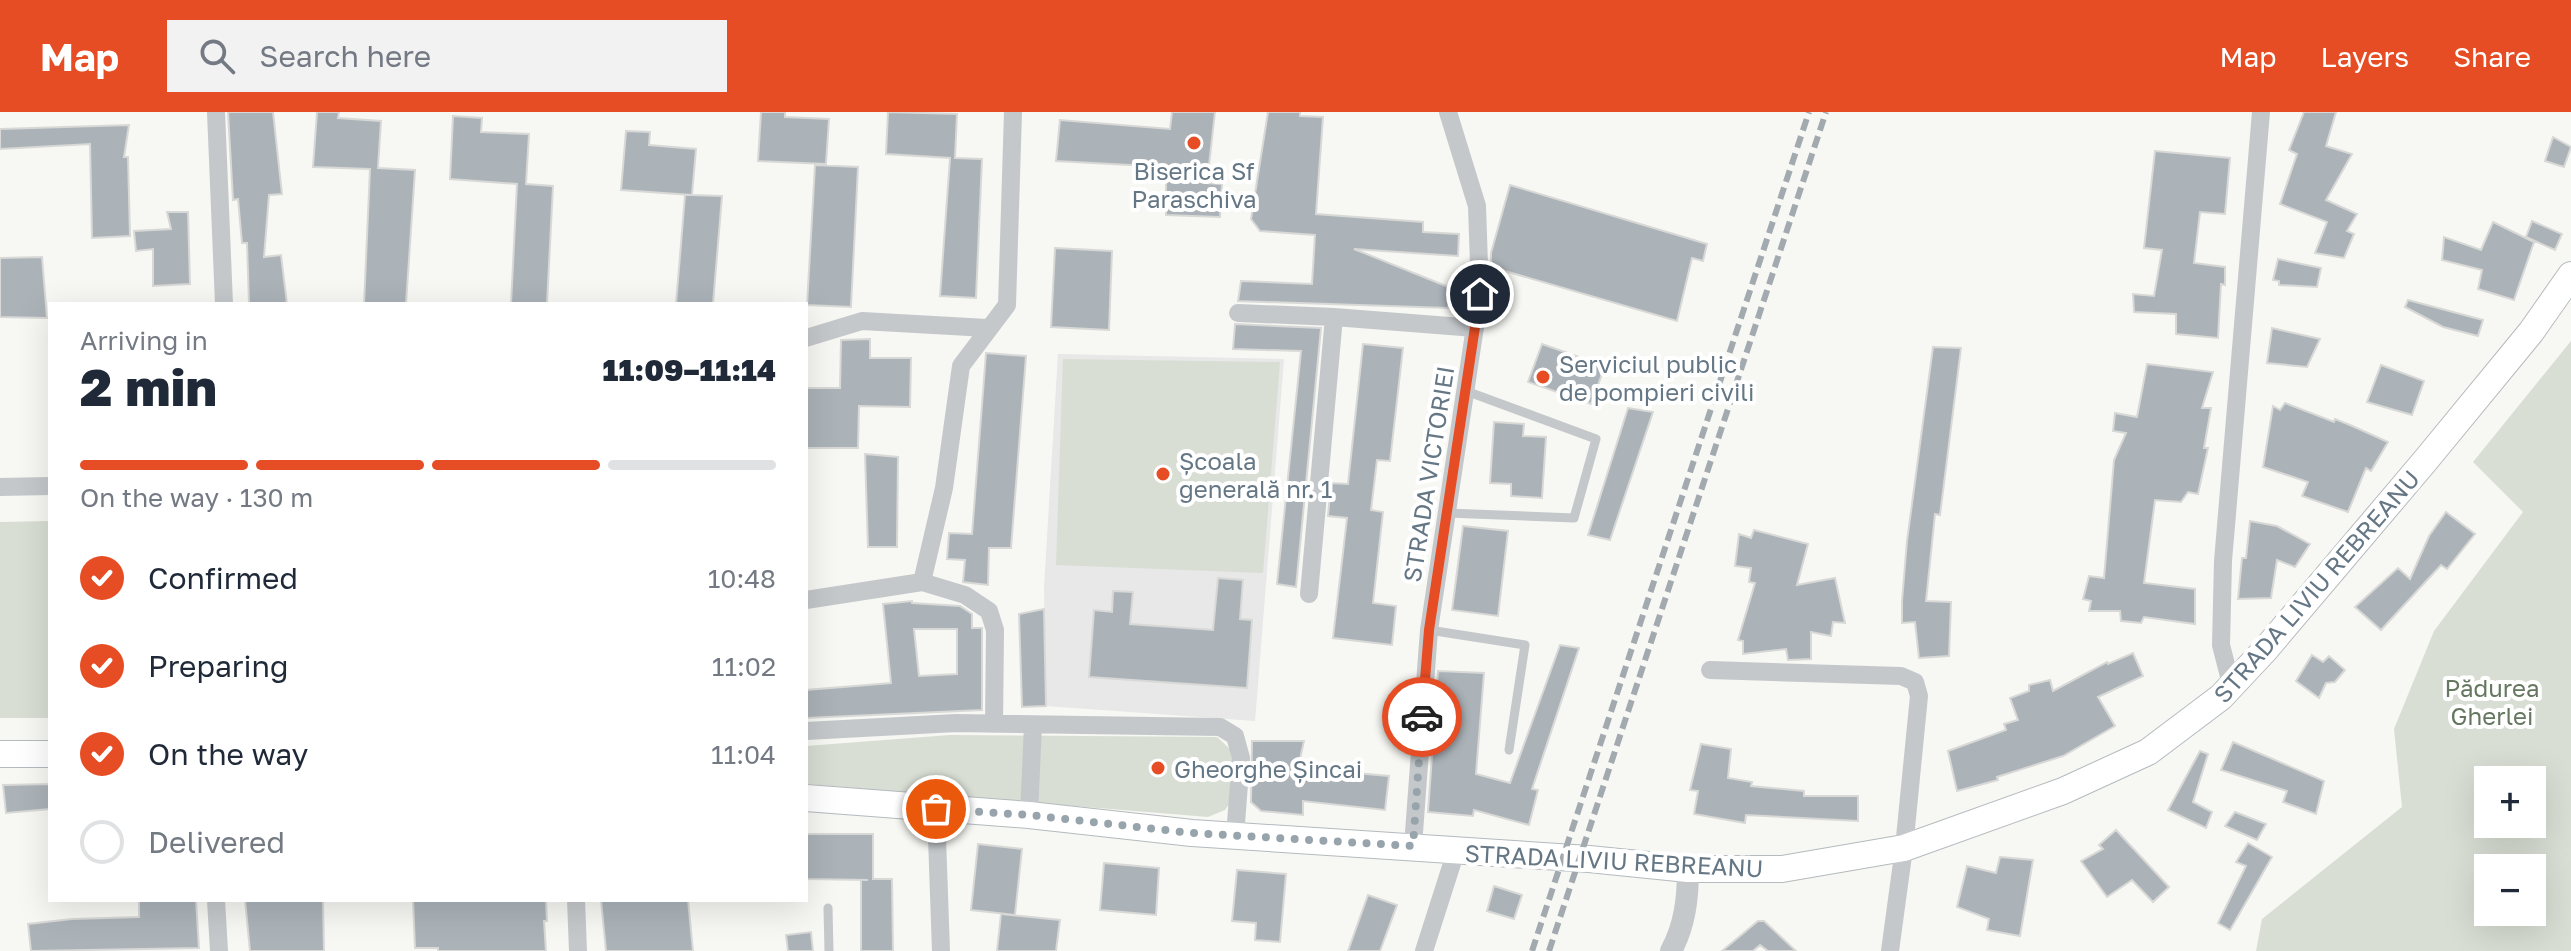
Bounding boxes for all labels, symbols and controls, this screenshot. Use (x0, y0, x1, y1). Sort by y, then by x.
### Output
search box (167, 20, 727, 92)
text: Map (40, 34, 119, 79)
icon: search (195, 34, 239, 78)
text: Search here (259, 38, 431, 74)
text: Map (2219, 40, 2277, 73)
text: Layers (2321, 40, 2409, 73)
text: Share (2453, 40, 2531, 73)
marker: Biserica Sf Paraschiva (1185, 134, 1203, 152)
place label: Biserica Sf Paraschiva (1132, 156, 1257, 213)
pin (1446, 260, 1514, 328)
icon: home (1458, 272, 1502, 316)
text: Arriving in (80, 325, 208, 356)
place label: Serviciul public de pompieri civili (1559, 349, 1754, 406)
text: 11:09–11:14 (603, 352, 776, 388)
text: 2 min (80, 355, 217, 417)
street label: STRADA VICTORIEI (1397, 364, 1459, 584)
marker: Serviciul public de pompieri civili (1534, 368, 1552, 386)
place label: Școala generală nr. 1 (1179, 446, 1332, 503)
street label: STRADA LIVIU REBREANU (2207, 464, 2425, 708)
marker: Școala generală nr. 1 (1154, 465, 1172, 483)
text: On the way · 130 m (80, 482, 313, 513)
icon: check (80, 556, 124, 600)
text: Confirmed (148, 560, 298, 596)
text: 10:48 (708, 563, 776, 594)
icon: check (80, 644, 124, 688)
text: Preparing (148, 648, 289, 684)
text: 11:02 (712, 651, 776, 682)
park label: Pădurea Gherlei (2445, 673, 2539, 730)
courier (1382, 677, 1462, 757)
icon: car (1400, 695, 1444, 739)
icon: check (80, 732, 124, 776)
text: On the way (148, 736, 308, 772)
text: 11:04 (711, 739, 776, 770)
place label: Gheorghe Șincai (1174, 754, 1362, 784)
marker: Gheorghe Șincai (1149, 759, 1167, 777)
map controls (2474, 766, 2546, 926)
button: + (2474, 766, 2546, 838)
pin (902, 775, 970, 843)
icon: bag (914, 787, 958, 831)
text: Delivered (148, 824, 285, 860)
street label: STRADA LIVIU REBREANU (1464, 838, 1764, 882)
button: − (2474, 854, 2546, 926)

